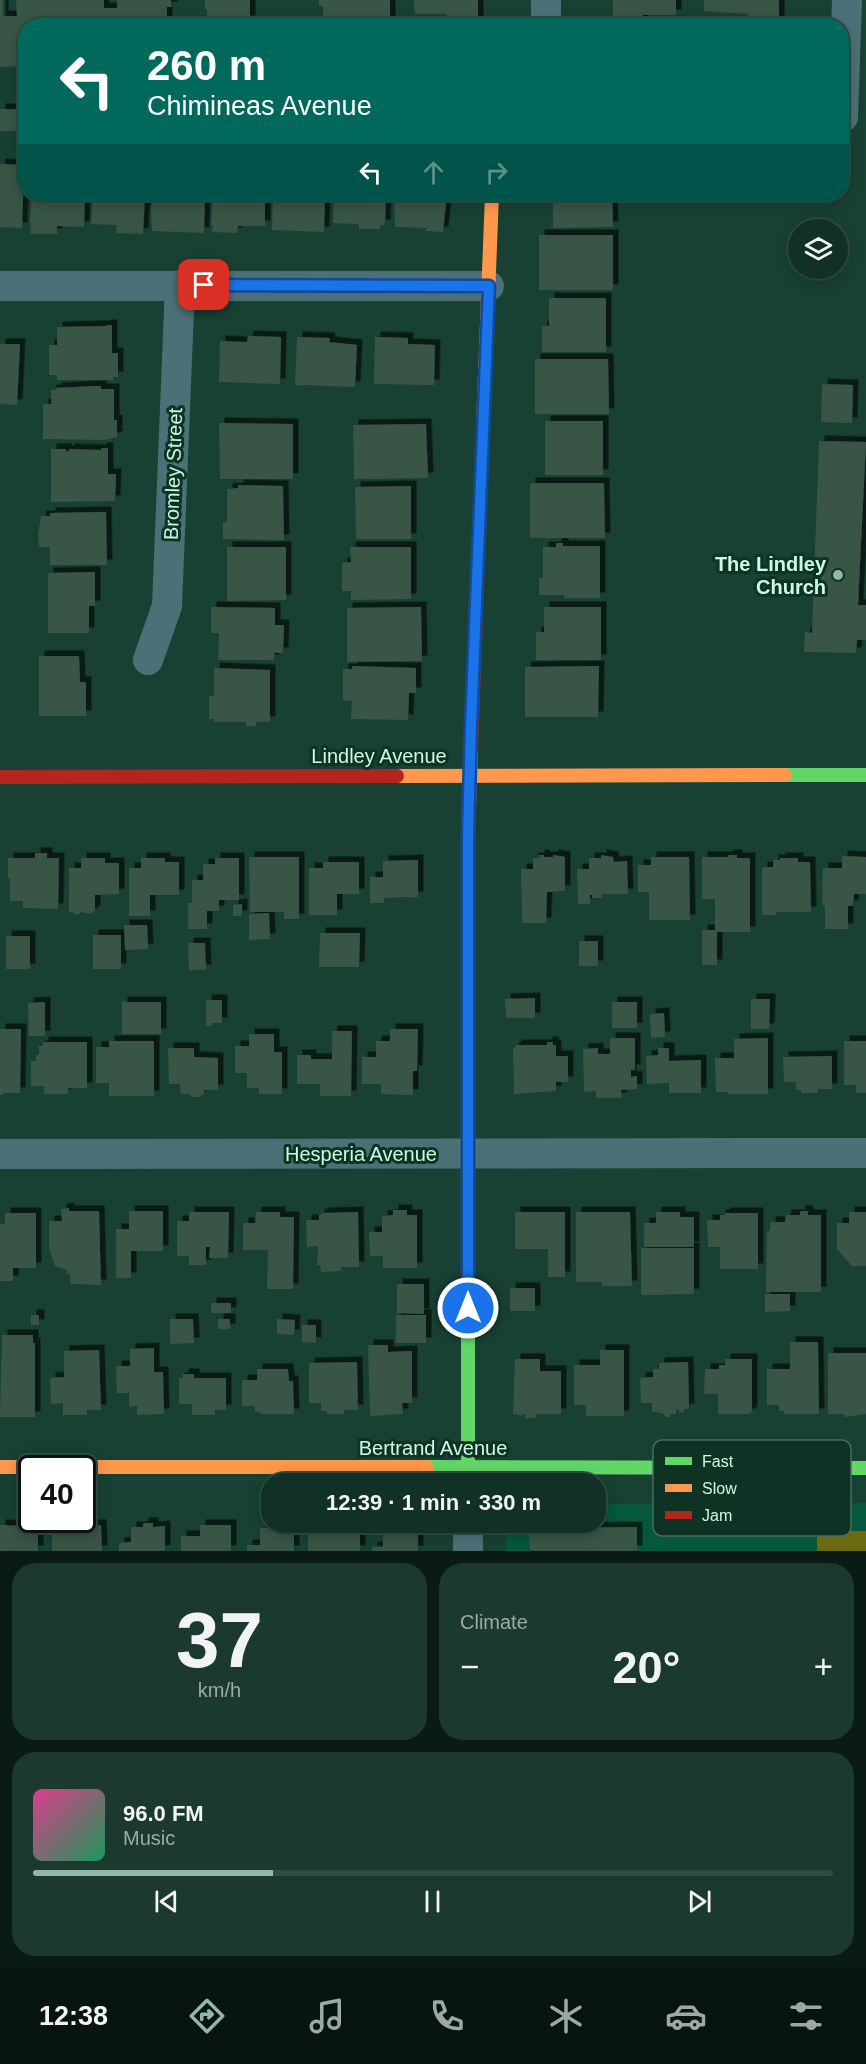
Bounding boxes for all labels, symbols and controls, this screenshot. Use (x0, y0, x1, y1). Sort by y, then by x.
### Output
icon: left (48, 42, 126, 120)
text: 260 m (147, 42, 266, 89)
text: Chimineas Avenue (147, 91, 372, 121)
icon: left (354, 156, 387, 189)
icon: ahead (417, 156, 450, 189)
icon: right (480, 156, 513, 189)
map controls (788, 219, 848, 279)
button: layers (788, 219, 848, 279)
pin (178, 259, 229, 310)
icon: arrive (187, 268, 220, 301)
street label: Bromley Street (160, 407, 186, 540)
place label: The Lindley Church (715, 553, 827, 598)
marker: The Lindley Church (831, 568, 845, 582)
street label: Lindley Avenue (311, 745, 447, 767)
street label: Hesperia Avenue (285, 1143, 437, 1165)
position arrow (436, 1276, 500, 1340)
street label: Bertrand Avenue (359, 1437, 507, 1459)
legend (653, 1440, 851, 1536)
text: Fast (702, 1453, 734, 1470)
speed limit sign: 40 (18, 1455, 96, 1533)
text: Slow (702, 1480, 737, 1497)
text: 12:39 · 1 min · 330 m (326, 1490, 541, 1515)
text: Jam (702, 1507, 732, 1524)
text: 37 (176, 1596, 263, 1684)
text: Climate (460, 1611, 528, 1633)
text: 20° (612, 1642, 681, 1693)
text: − (460, 1648, 479, 1685)
text: + (814, 1648, 833, 1685)
text: km/h (198, 1679, 241, 1701)
text: 96.0 FM (123, 1801, 204, 1826)
text: Music (123, 1827, 175, 1849)
icon: previous (150, 1885, 183, 1918)
icon: pause (416, 1885, 449, 1918)
icon: next (683, 1885, 716, 1918)
icon: directions (186, 1995, 228, 2037)
icon: music (306, 1995, 348, 2037)
icon: phone (426, 1995, 468, 2037)
icon: climate (545, 1995, 587, 2037)
icon: car (665, 1995, 707, 2037)
icon: filters (785, 1995, 827, 2037)
text: 12:38 (39, 2001, 108, 2031)

